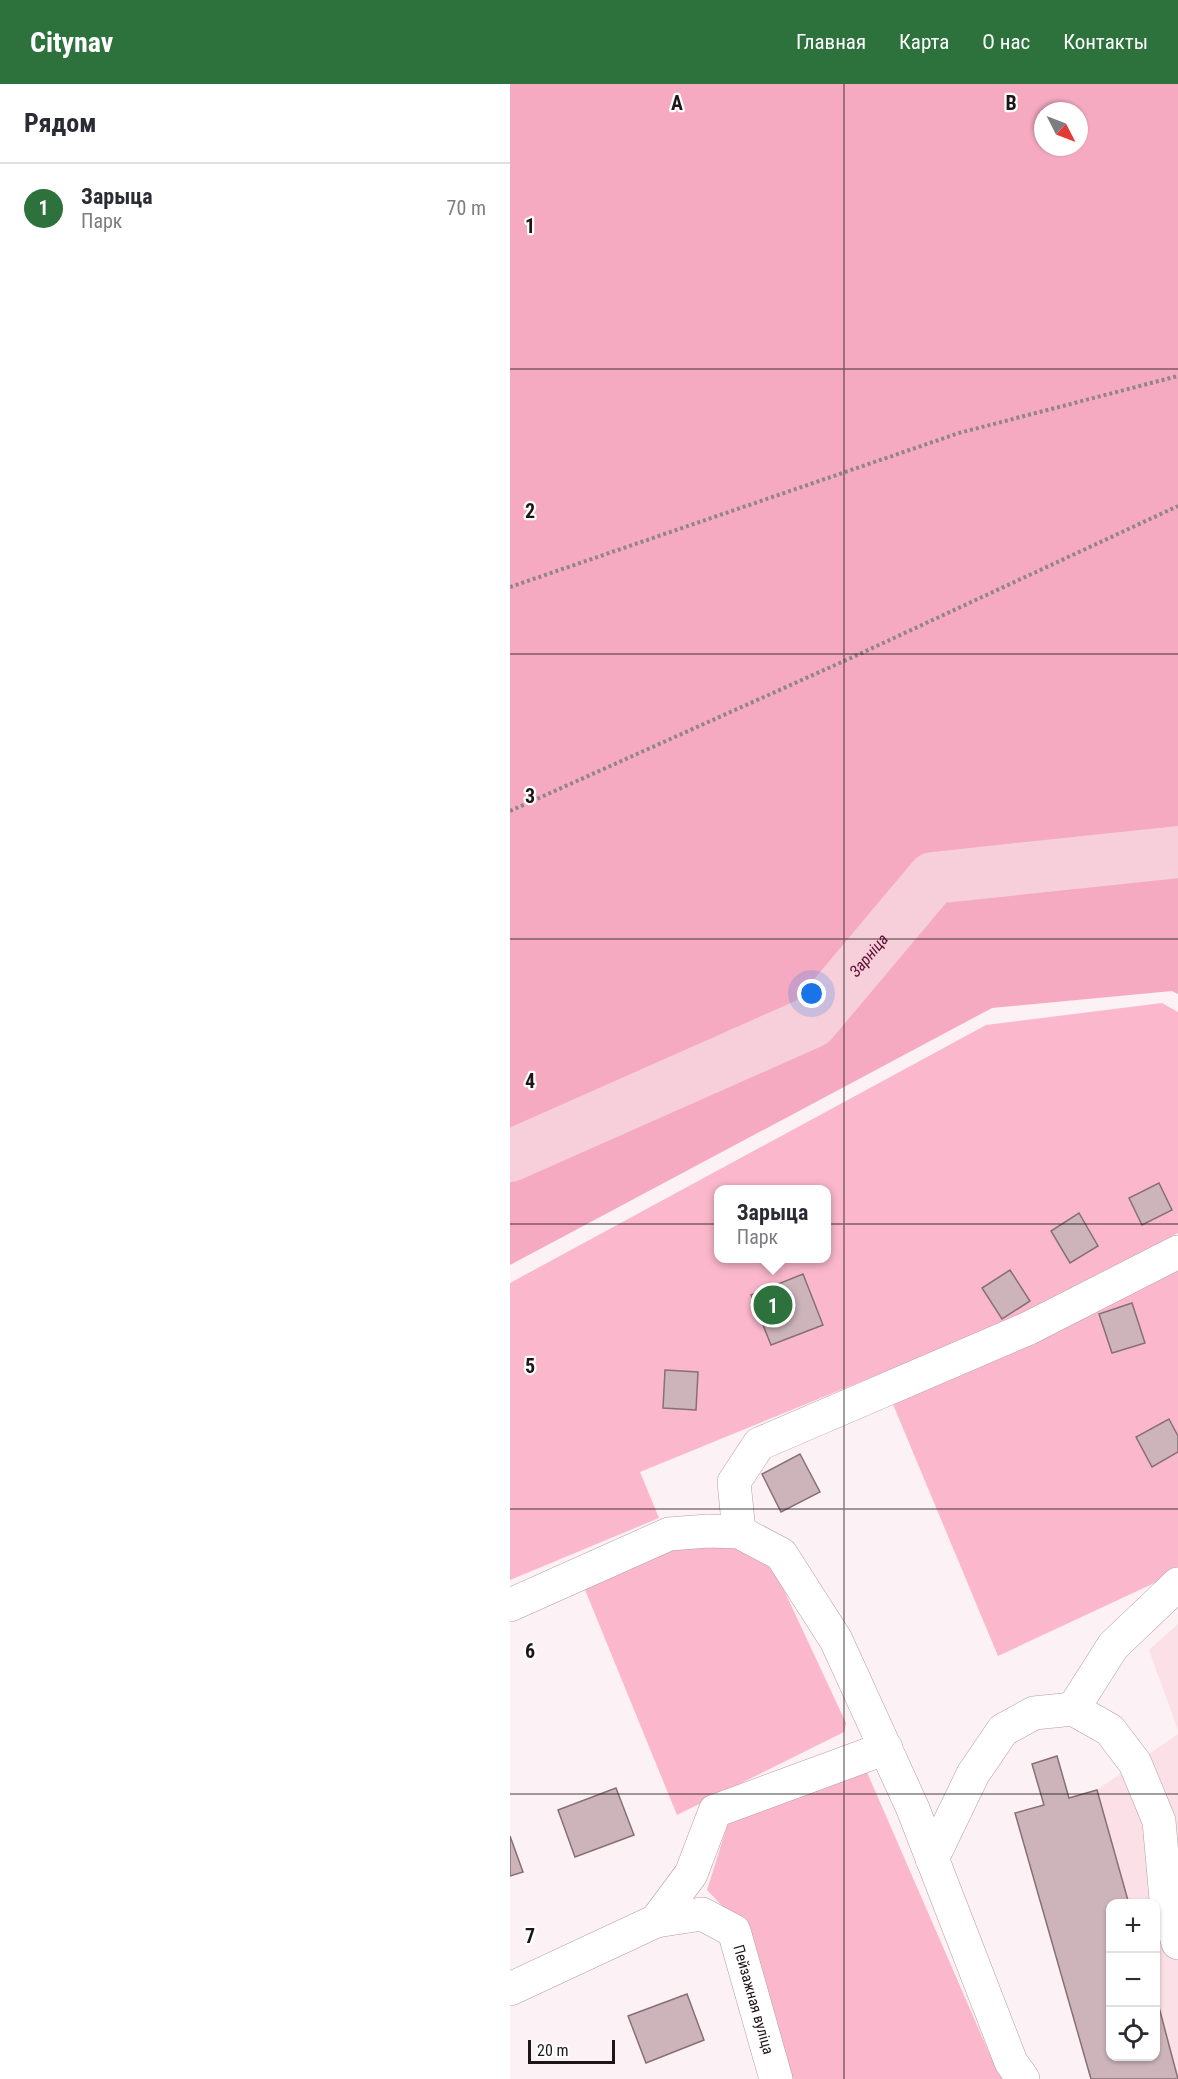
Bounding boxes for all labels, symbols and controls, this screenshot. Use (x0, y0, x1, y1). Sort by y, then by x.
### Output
text: Citynav (30, 26, 113, 59)
text: Главная (796, 30, 866, 54)
text: Карта (899, 30, 949, 54)
text: О нас (982, 30, 1030, 54)
text: Контакты (1063, 30, 1148, 54)
text: A (671, 91, 683, 115)
text: B (1005, 91, 1017, 115)
north arrow (1034, 102, 1088, 156)
text: Рядом (24, 108, 96, 138)
text: Зарыца (81, 184, 153, 209)
text: 1 (38, 196, 49, 220)
text: 70 m (447, 196, 486, 220)
text: Парк (81, 209, 122, 233)
text: 1 (525, 214, 535, 238)
text: 2 (525, 499, 535, 523)
text: 3 (525, 784, 535, 808)
water label: Зарніца (845, 930, 892, 980)
your location (797, 979, 826, 1008)
text: 4 (525, 1069, 535, 1093)
popup (714, 1185, 831, 1263)
text: Зарыца (737, 1200, 808, 1225)
text: Парк (737, 1225, 778, 1249)
pin: 1 (754, 1282, 792, 1328)
text: 5 (525, 1354, 535, 1378)
text: 6 (525, 1639, 535, 1663)
map controls (1106, 1899, 1160, 2061)
button: + (1106, 1899, 1160, 1953)
text: 7 (525, 1924, 535, 1948)
street label: Пейзажная вуліца (729, 1943, 778, 2056)
button: − (1106, 1953, 1160, 2007)
button: locate (1106, 2007, 1160, 2061)
scale bar (528, 2037, 615, 2064)
text: 20 m (537, 2041, 569, 2060)

